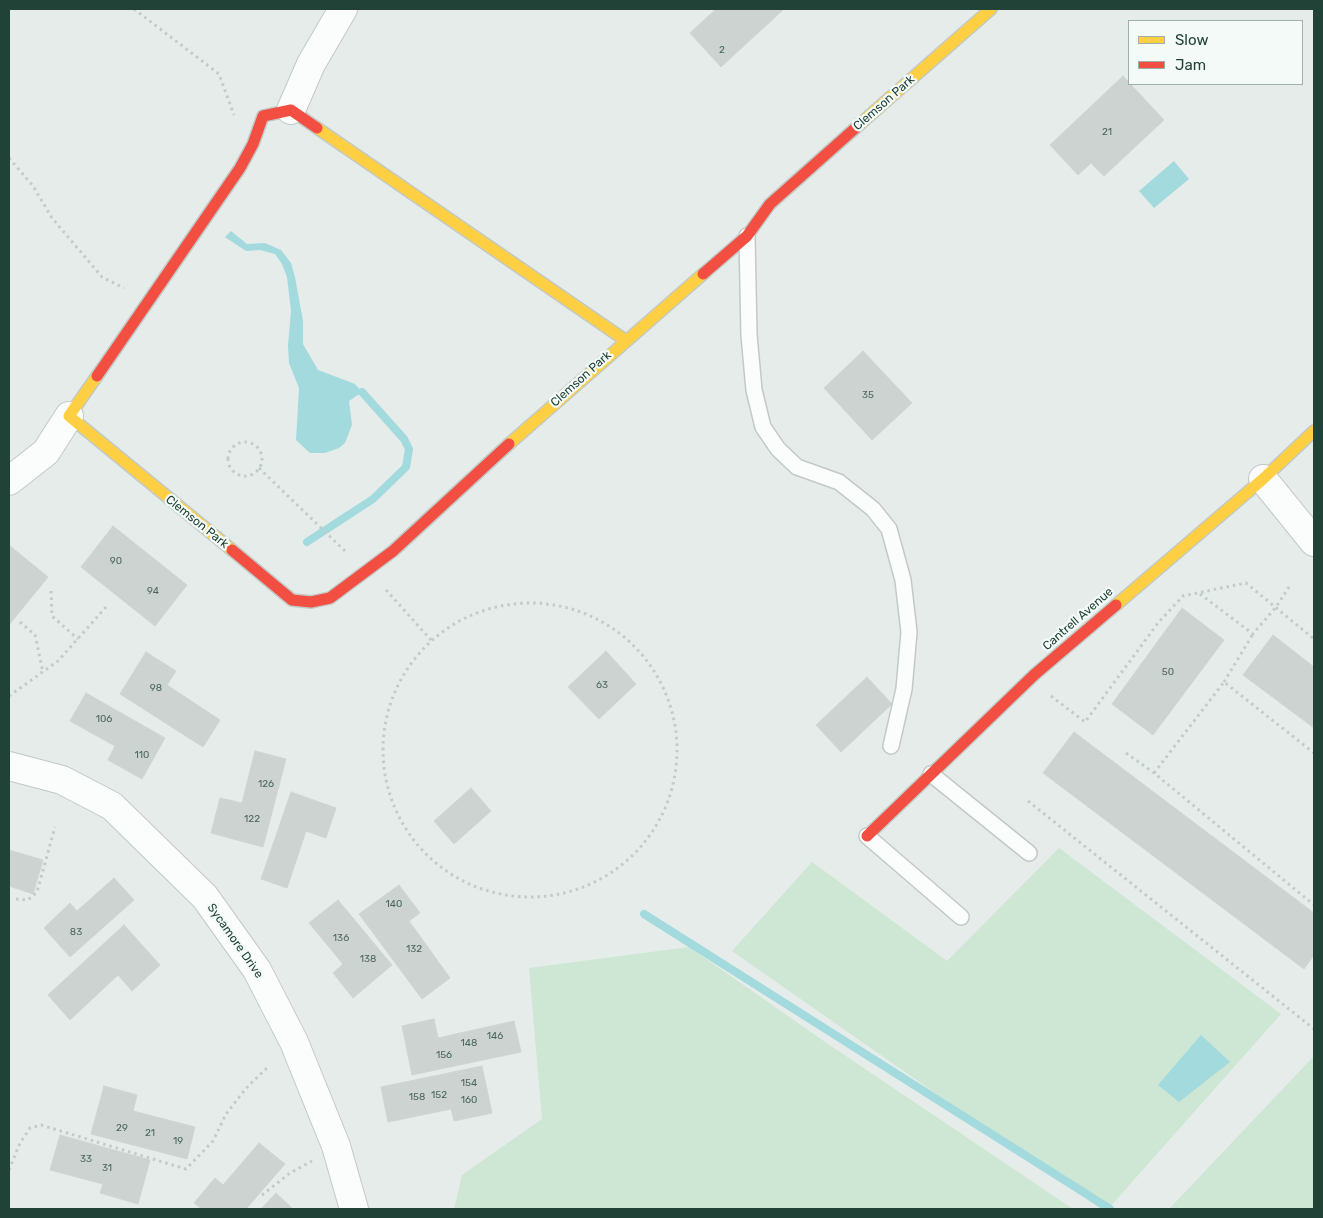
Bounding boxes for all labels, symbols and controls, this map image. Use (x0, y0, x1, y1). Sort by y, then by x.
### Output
legend (1128, 20, 1303, 85)
text: Slow (1175, 31, 1208, 49)
house number: 2 (719, 44, 725, 56)
text: Jam (1175, 56, 1206, 74)
street label: Clemson Park (850, 72, 918, 134)
house number: 21 (1102, 126, 1112, 138)
street label: Clemson Park (548, 348, 614, 410)
house number: 35 (862, 389, 874, 401)
street label: Clemson Park (163, 492, 231, 552)
house number: 90 (110, 555, 122, 567)
house number: 94 (147, 585, 159, 597)
street label: Cantrell Avenue (1040, 585, 1116, 653)
house number: 50 (1162, 666, 1174, 678)
house number: 63 (596, 679, 608, 691)
house number: 98 (150, 682, 162, 694)
house number: 106 (96, 713, 112, 725)
house number: 110 (135, 749, 149, 761)
house number: 126 (258, 778, 274, 790)
house number: 122 (244, 813, 260, 825)
house number: 140 (386, 898, 402, 910)
street label: Sycamore Drive (204, 901, 266, 981)
house number: 83 (70, 926, 82, 938)
house number: 136 (333, 932, 349, 944)
house number: 132 (406, 943, 422, 955)
house number: 138 (360, 953, 376, 965)
house number: 146 (487, 1030, 503, 1042)
house number: 148 (461, 1037, 477, 1049)
house number: 156 (436, 1049, 452, 1061)
house number: 154 (461, 1077, 477, 1089)
house number: 152 (431, 1089, 447, 1101)
house number: 158 (409, 1091, 425, 1103)
house number: 160 (461, 1094, 477, 1106)
house number: 29 (116, 1122, 128, 1134)
house number: 21 (145, 1127, 155, 1139)
house number: 19 (173, 1135, 183, 1147)
house number: 33 (80, 1153, 92, 1165)
house number: 31 (102, 1162, 112, 1174)

